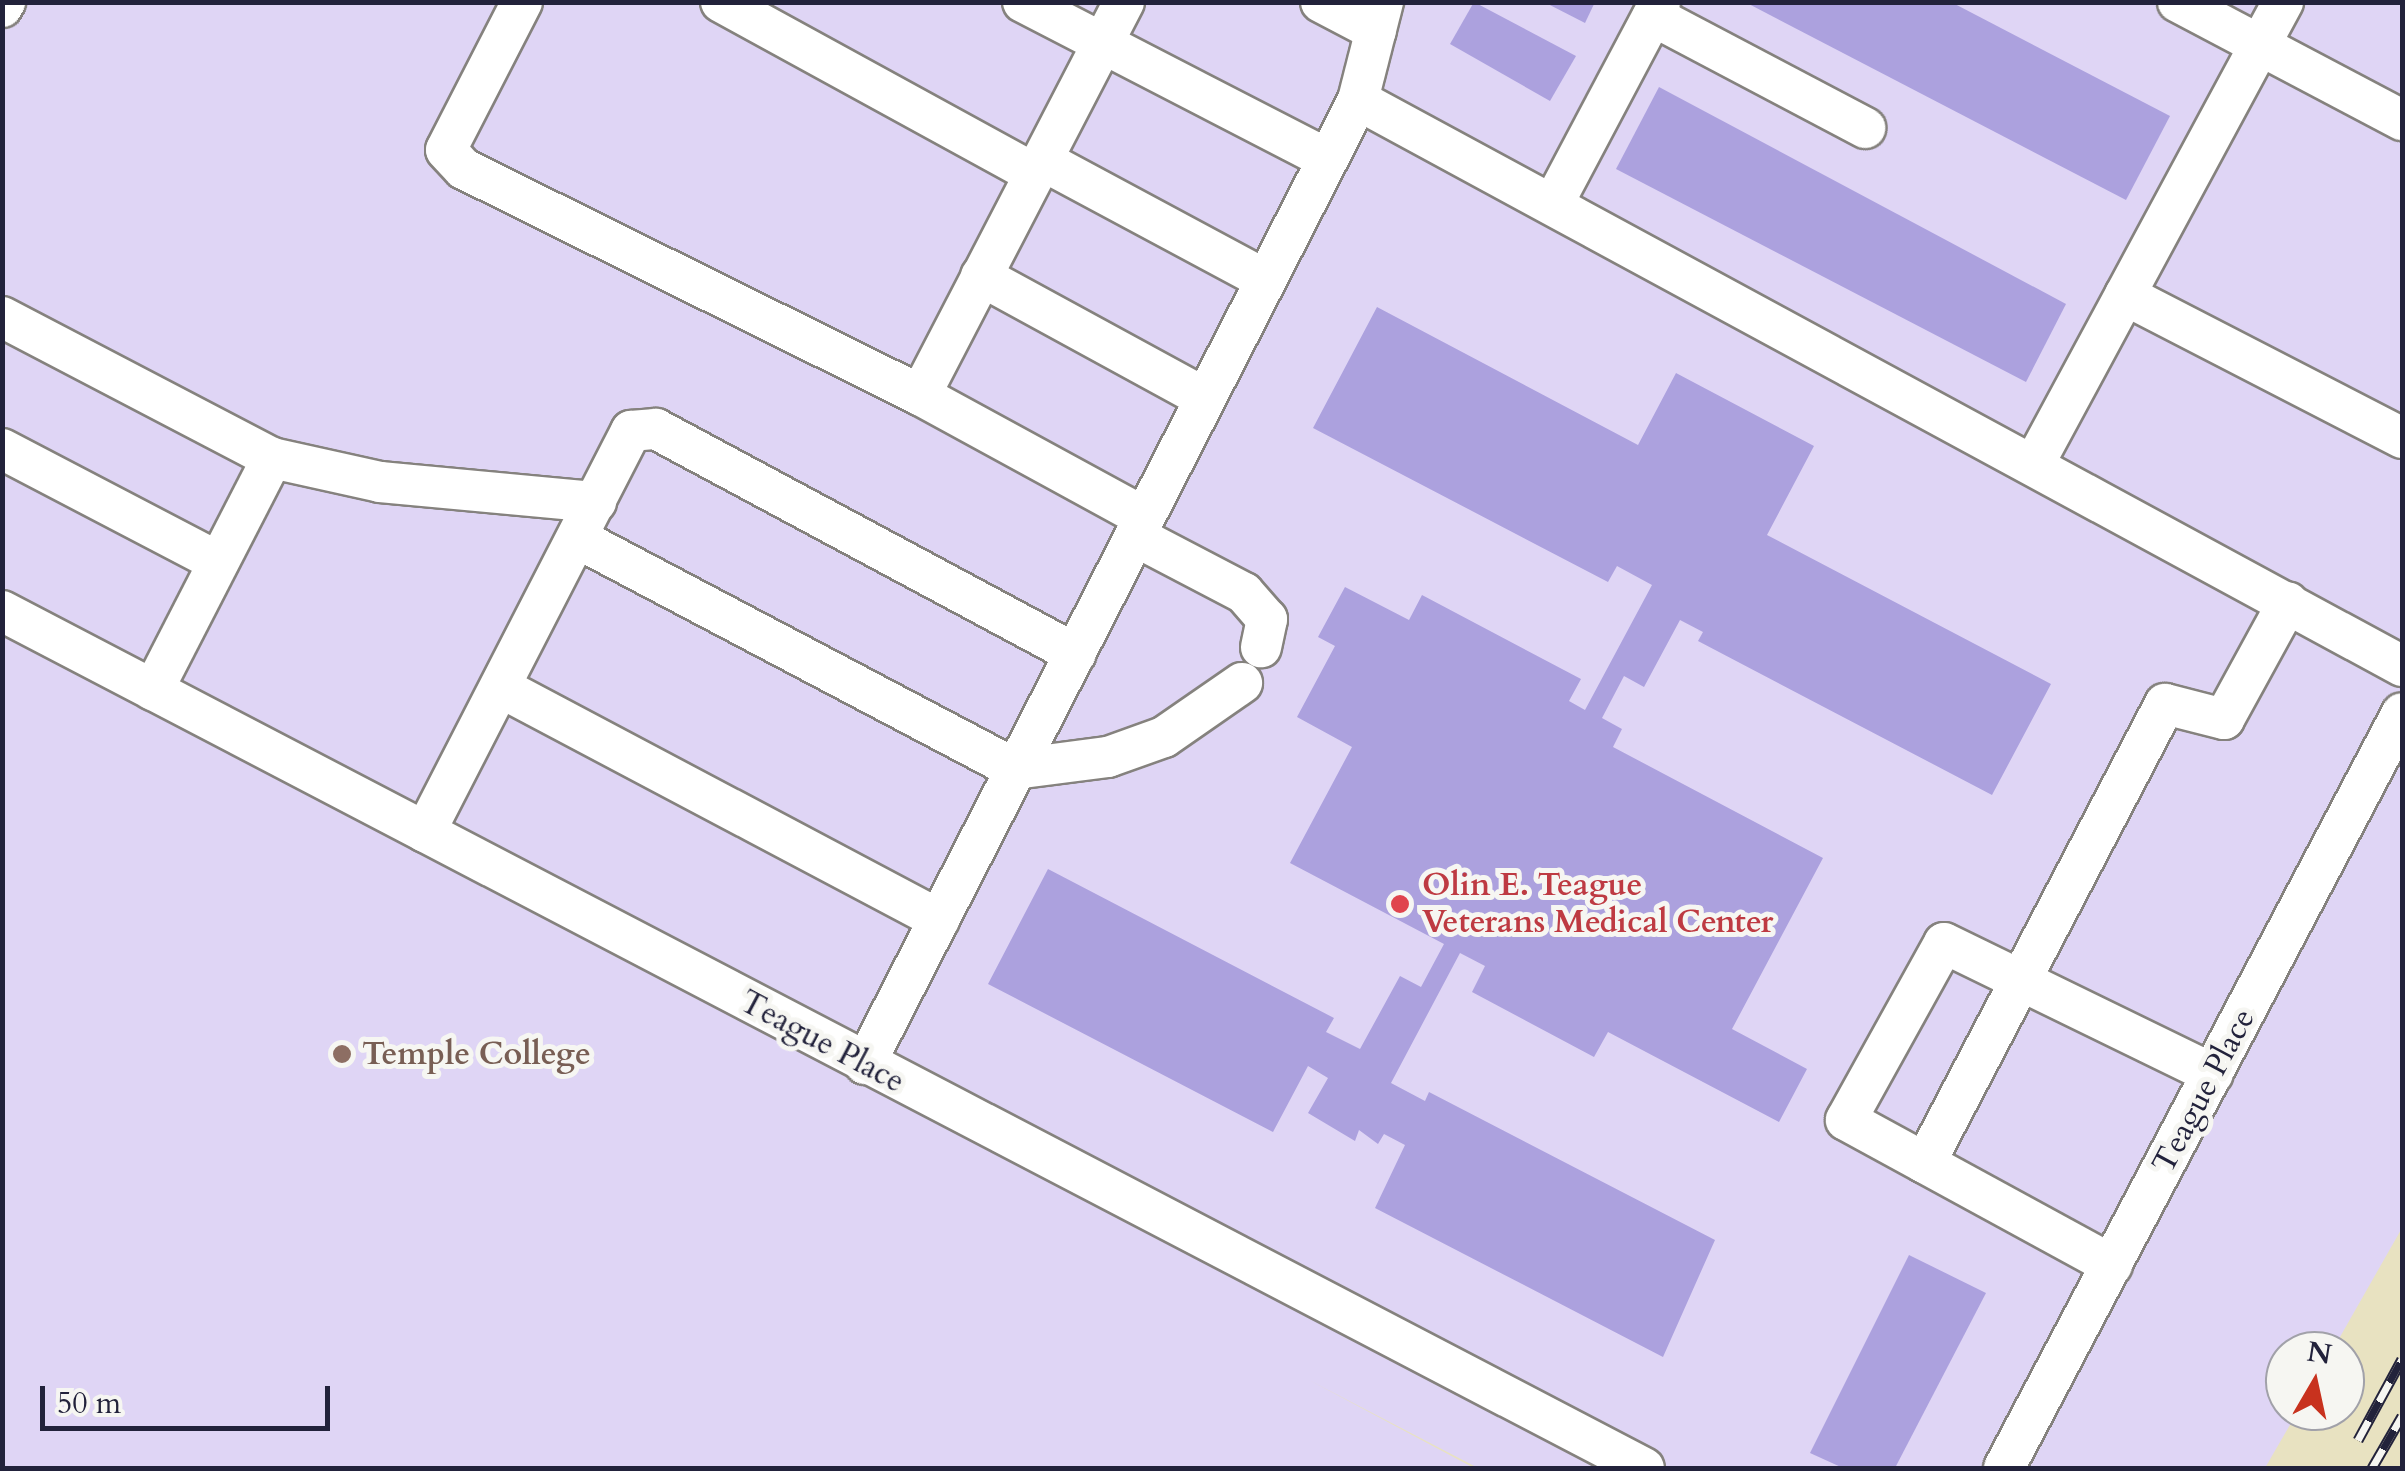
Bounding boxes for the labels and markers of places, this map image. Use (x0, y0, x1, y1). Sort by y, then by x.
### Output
place label: Olin E. Teague Veterans Medical Center (1422, 867, 1773, 942)
marker: Olin E. Teague Veterans Medical Center (1387, 891, 1413, 917)
place label: Temple College (362, 1035, 591, 1073)
marker: Temple College (331, 1043, 353, 1065)

